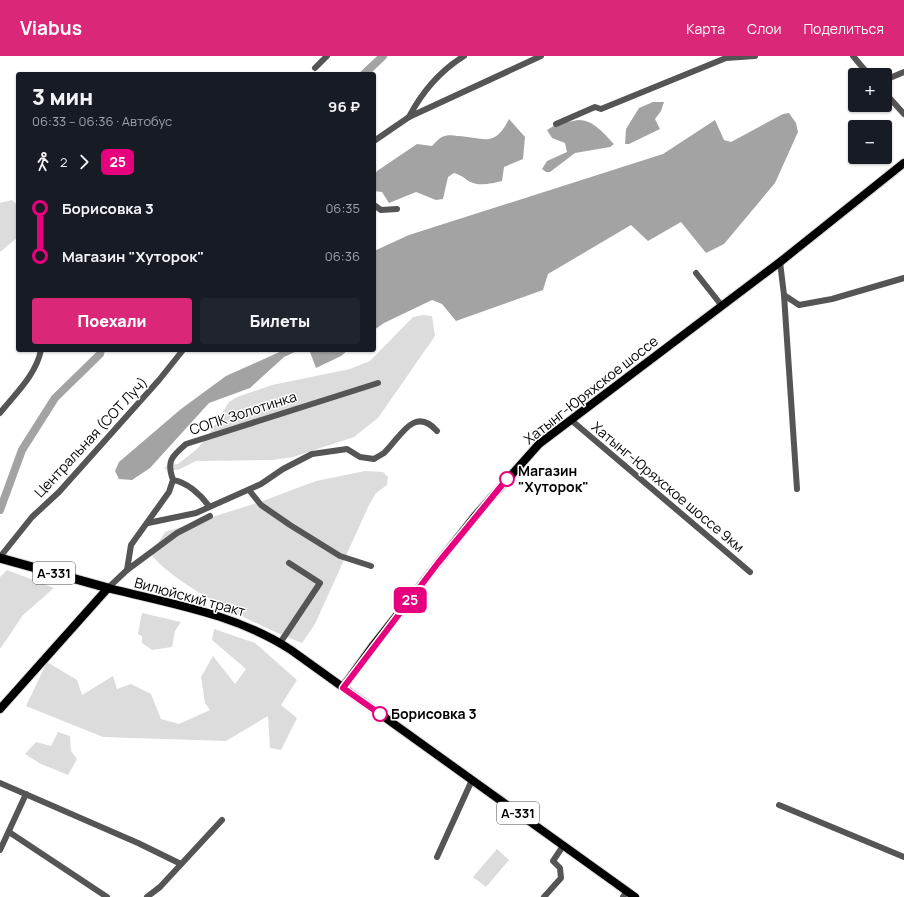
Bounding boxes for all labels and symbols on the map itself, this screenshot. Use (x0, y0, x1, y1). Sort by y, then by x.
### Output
street label: Хатынг-Юряхское шоссе (520, 331, 662, 448)
street label: Центральная (СОТ Луч) (30, 372, 151, 501)
street label: СОПК Золотинка (187, 386, 299, 439)
street label: Хатынг-Юряхское шоссе 9км (588, 417, 749, 556)
place label: Магазин "Хуторок" (518, 461, 589, 496)
marker: Магазин "Хуторок" (499, 471, 515, 487)
road number: А-331 (33, 562, 75, 584)
street label: Вилюйский тракт (132, 573, 248, 620)
line badge: 25 (392, 587, 428, 613)
place label: Борисовка 3 (391, 704, 477, 723)
marker: Борисовка 3 (372, 706, 388, 722)
road number: А-331 (497, 802, 539, 824)

